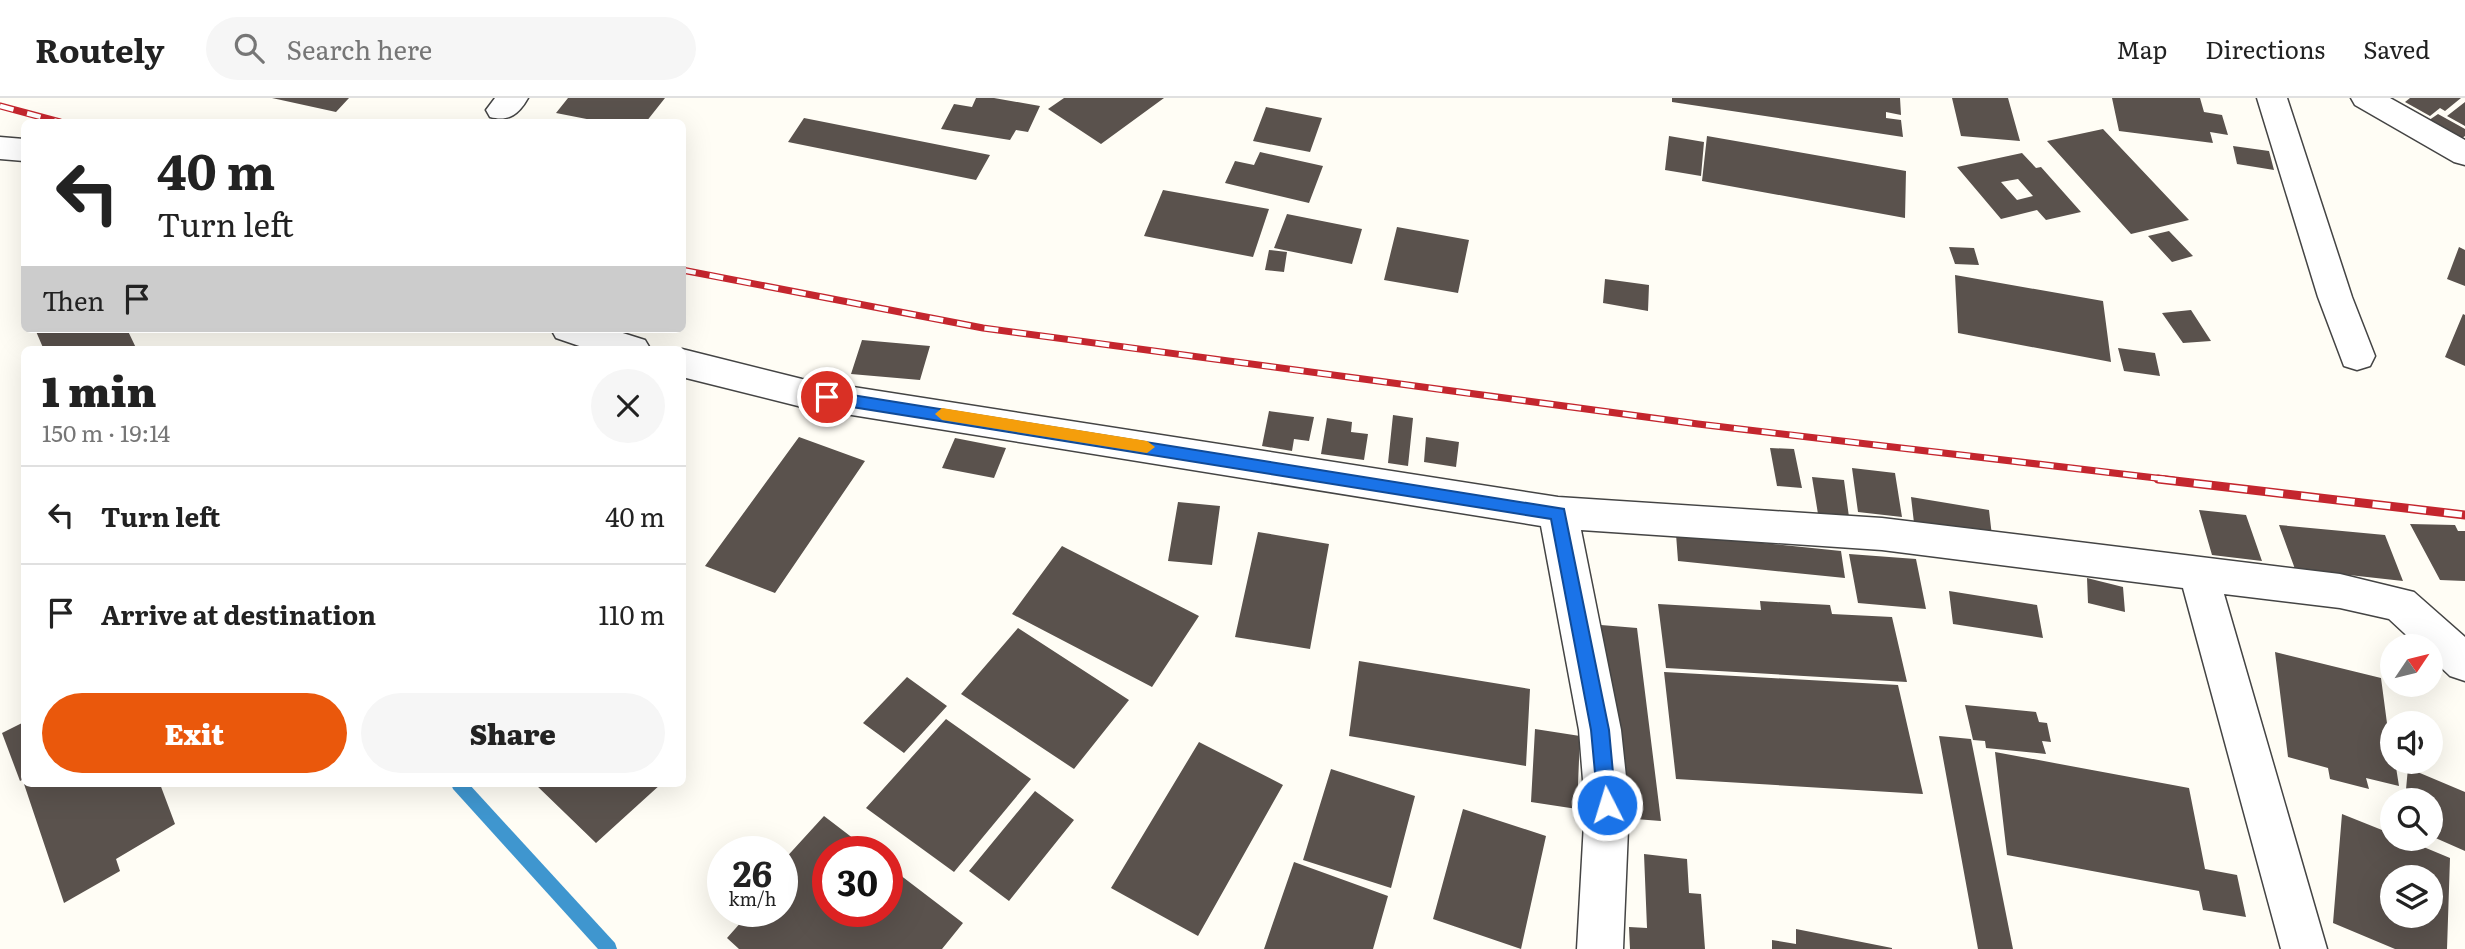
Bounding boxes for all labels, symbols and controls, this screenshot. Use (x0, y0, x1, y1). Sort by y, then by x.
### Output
search box (206, 17, 696, 80)
text: Routely (35, 24, 164, 73)
icon: search (230, 29, 268, 67)
text: Search here (286, 29, 432, 68)
text: Map (2116, 31, 2167, 66)
text: Directions (2205, 31, 2325, 66)
text: Saved (2363, 31, 2430, 66)
text: 40 m (157, 132, 275, 205)
icon: left (42, 147, 133, 238)
text: Turn left (157, 199, 294, 247)
text: Then (42, 280, 104, 319)
icon: arrive (118, 280, 156, 318)
text: 1 min (42, 358, 157, 420)
pin (797, 367, 857, 427)
button: close (591, 369, 665, 443)
icon: arrive (808, 378, 846, 416)
text: 150 m · 19:14 (42, 415, 170, 449)
icon: left (42, 496, 80, 534)
text: Turn left (101, 496, 220, 535)
text: 40 m (605, 496, 665, 535)
icon: arrive (42, 594, 80, 632)
text: Arrive at destination (101, 594, 376, 633)
text: 110 m (598, 594, 665, 633)
north arrow (2380, 634, 2443, 696)
map controls (2380, 634, 2443, 928)
button: Exit (42, 693, 347, 773)
button: Share (361, 693, 665, 773)
button: sound (2380, 711, 2443, 774)
position arrow (1570, 768, 1644, 842)
button: search (2380, 788, 2443, 851)
speed limit sign: 30 (812, 836, 903, 927)
text: 26 (733, 846, 772, 898)
button: layers (2380, 865, 2443, 928)
text: km/h (729, 885, 776, 912)

